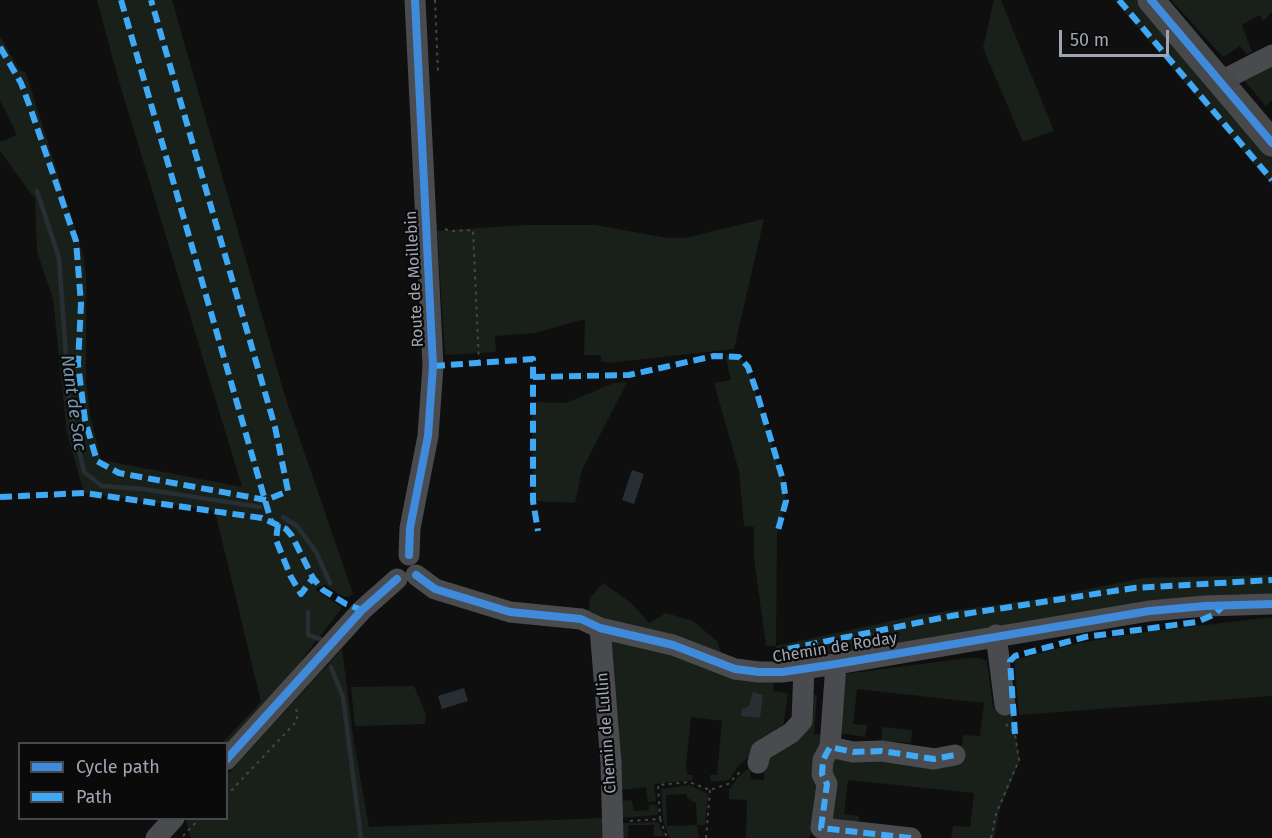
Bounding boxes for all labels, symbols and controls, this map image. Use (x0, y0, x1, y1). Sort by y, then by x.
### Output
scale bar (1062, 18, 1172, 56)
text: 50 m (1070, 29, 1109, 51)
street label: Route de Moillebin (402, 210, 428, 348)
water label: Nant de Sac (56, 354, 90, 452)
street label: Chemin de Roday (771, 629, 899, 667)
street label: Chemin de Lullin (593, 672, 621, 794)
legend (18, 742, 228, 820)
text: Cycle path (76, 756, 160, 778)
text: Path (76, 786, 112, 808)

